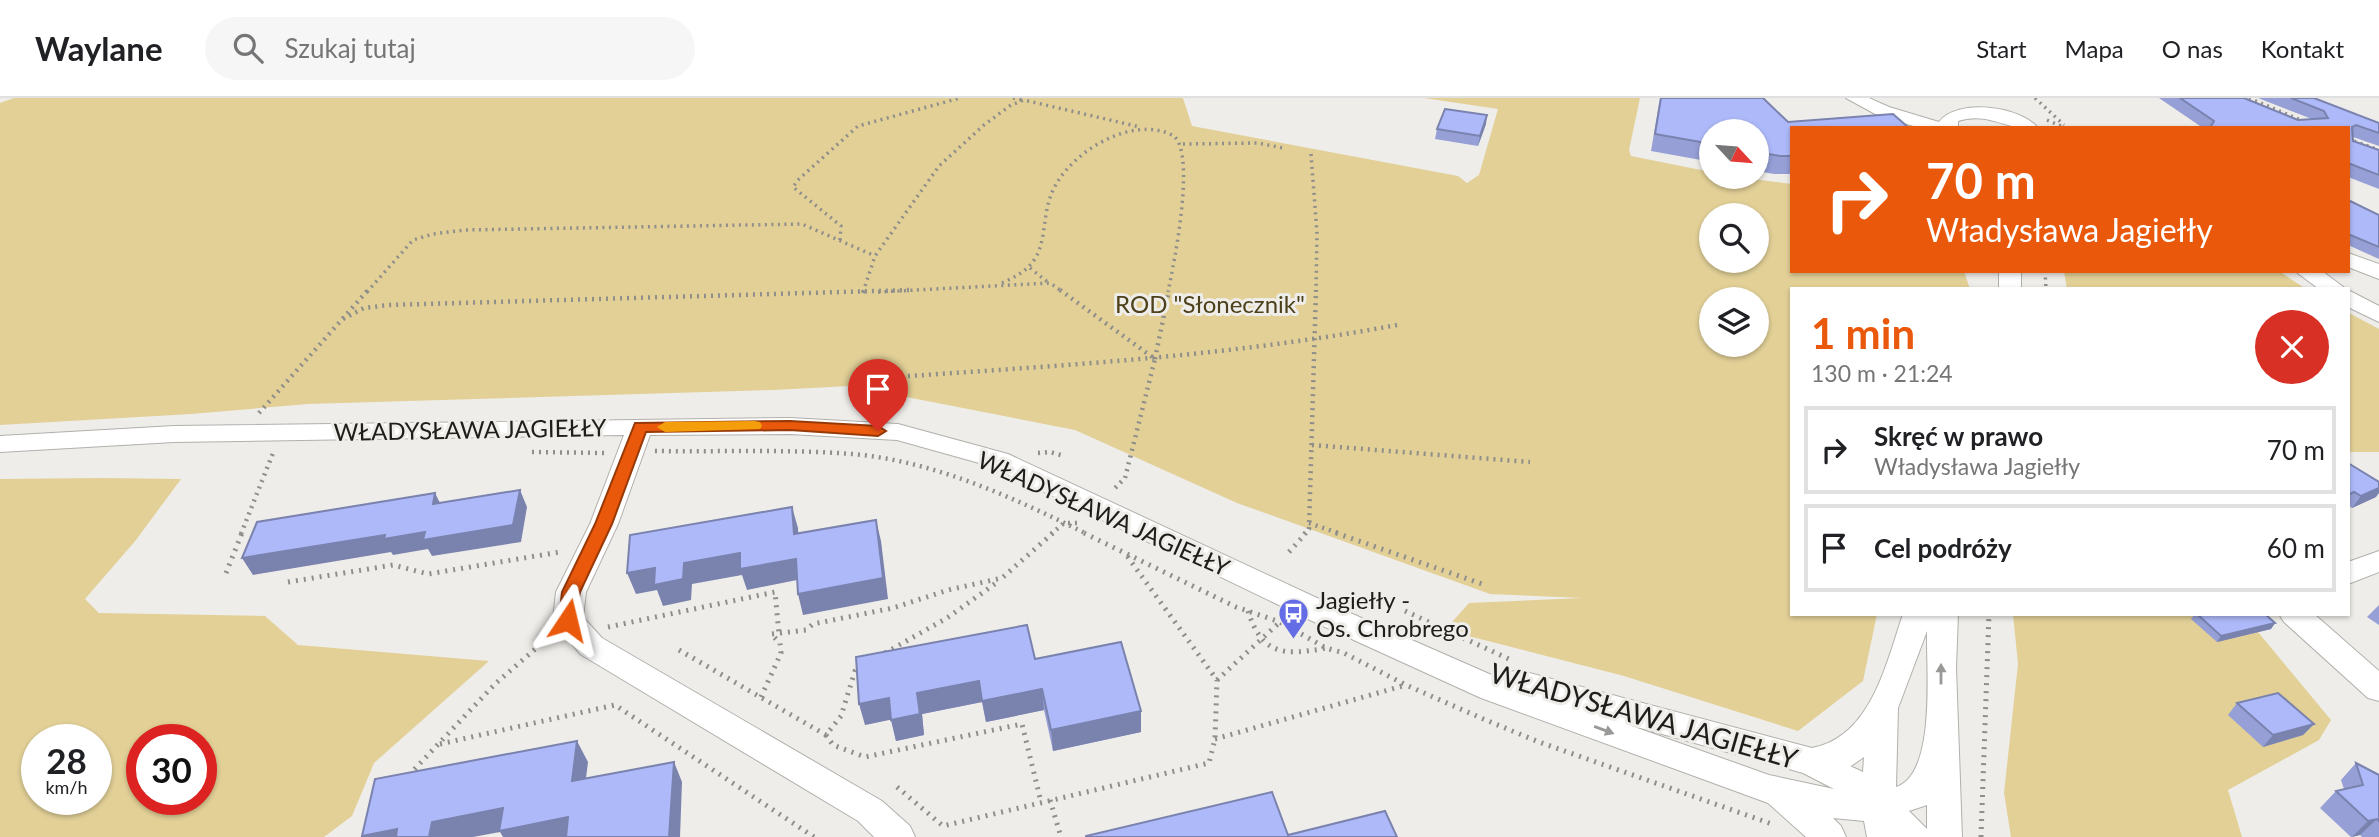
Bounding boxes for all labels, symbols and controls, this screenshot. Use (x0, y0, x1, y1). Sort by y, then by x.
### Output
search box (205, 17, 695, 80)
text: Waylane (35, 28, 163, 68)
icon: search (229, 29, 267, 67)
text: Szukaj tutaj (285, 32, 416, 64)
text: Start (1976, 34, 2027, 63)
text: Mapa (2065, 34, 2124, 63)
text: O nas (2162, 34, 2223, 63)
text: Kontakt (2261, 34, 2344, 63)
north arrow (1699, 119, 1769, 189)
map controls (1699, 119, 1769, 357)
text: 70 m (1926, 151, 2036, 209)
icon: right (1811, 154, 1902, 245)
button: search (1699, 203, 1769, 273)
text: Władysława Jagiełły (1926, 210, 2213, 249)
button: layers (1699, 287, 1769, 357)
park label: ROD "Słonecznik" (1115, 289, 1305, 318)
text: 1 min (1811, 308, 1915, 358)
button: close (2255, 310, 2329, 384)
pin (848, 359, 908, 431)
text: 130 m · 21:24 (1811, 359, 1953, 387)
icon: arrive (859, 370, 897, 408)
street label: WŁADYSŁAWA JAGIEŁŁY (333, 412, 607, 446)
text: Skręć w prawo (1874, 420, 2043, 452)
icon: right (1815, 431, 1853, 469)
text: 70 m (2267, 434, 2325, 466)
street label: WŁADYSŁAWA JAGIEŁŁY (973, 444, 1235, 582)
text: Władysława Jagiełły (1874, 452, 2080, 480)
icon: arrive (1815, 529, 1853, 567)
text: Cel podróży (1874, 532, 2012, 564)
text: 60 m (2267, 532, 2325, 564)
position arrow (531, 583, 605, 657)
place label: Jagiełły - Os. Chrobrego (1316, 585, 1469, 642)
bus stop icon: Jagiełły - Os. Chrobrego (1276, 596, 1310, 640)
street label: WŁADYSŁAWA JAGIEŁŁY (1486, 655, 1802, 775)
one-way arrow (1935, 663, 1947, 685)
speed limit sign: 30 (126, 724, 217, 815)
one-way arrow (1593, 725, 1614, 736)
text: 28 (46, 739, 87, 781)
text: km/h (45, 776, 88, 798)

